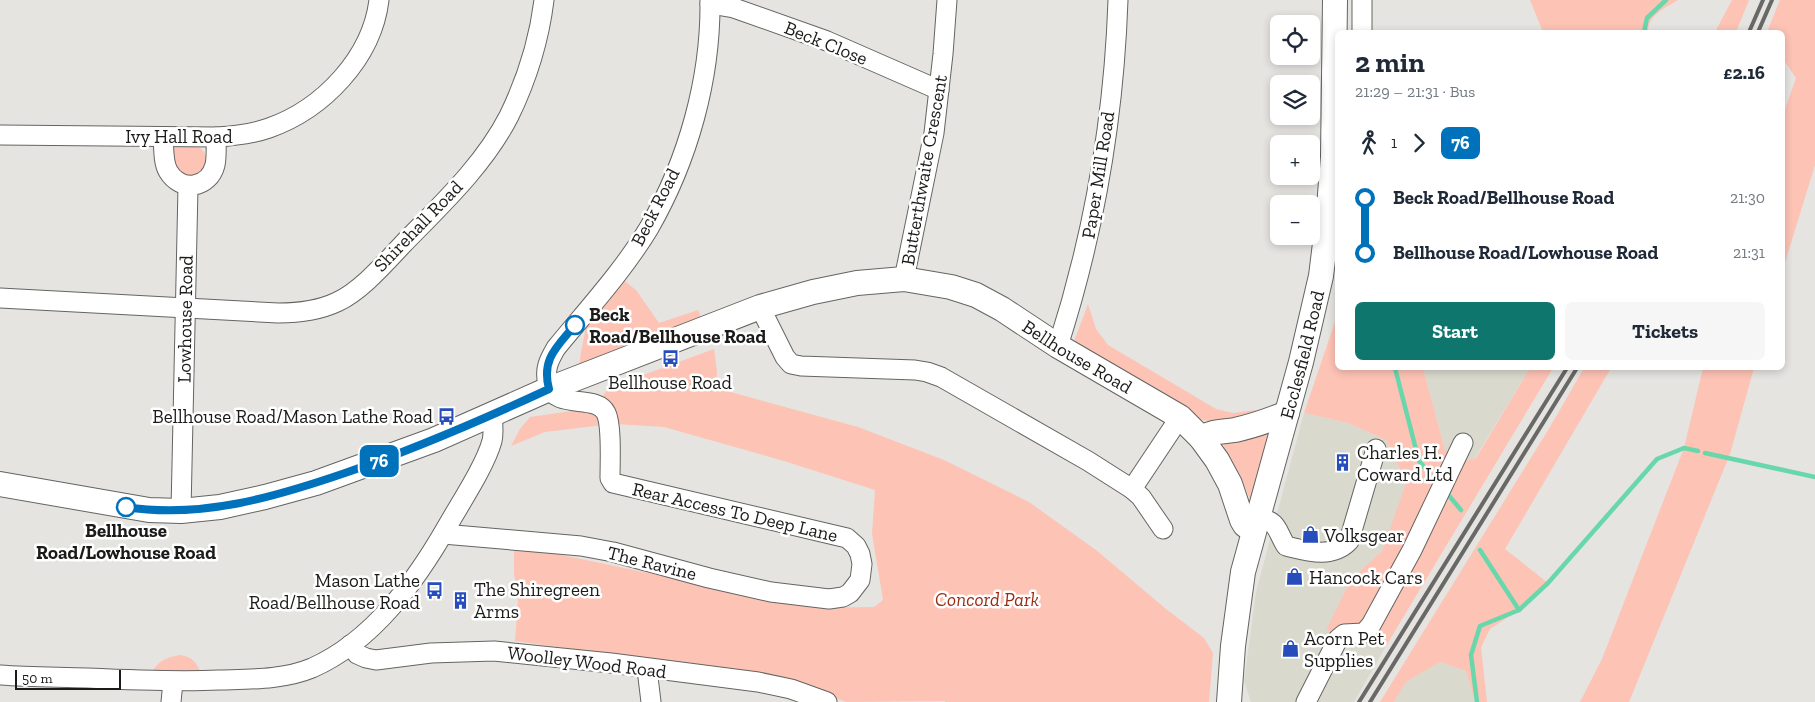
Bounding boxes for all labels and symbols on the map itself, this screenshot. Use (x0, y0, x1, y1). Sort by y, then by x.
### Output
street label: Beck Close (781, 16, 871, 70)
street label: Butterthwaite Crescent (896, 73, 952, 267)
street label: Paper Mill Road (1077, 109, 1120, 240)
street label: Ivy Hall Road (125, 125, 233, 148)
street label: Beck Road (626, 164, 685, 250)
street label: Shirehall Road (369, 175, 468, 276)
street label: Lowhouse Road (172, 254, 198, 383)
street label: Ecclesfield Road (1274, 288, 1329, 421)
place label: Beck Road/Bellhouse Road (589, 303, 766, 348)
street label: Bellhouse Road (1018, 314, 1137, 399)
marker: Beck Road/Bellhouse Road (565, 315, 585, 335)
bus stop icon: Bellhouse Road (660, 349, 680, 369)
place label: Bellhouse Road (608, 371, 733, 394)
place label: Bellhouse Road/Mason Lathe Road (152, 405, 434, 428)
bus stop icon: Bellhouse Road/Mason Lathe Road (437, 406, 457, 426)
place label: Charles H. Coward Ltd (1357, 441, 1454, 486)
line badge: 76 (356, 445, 402, 477)
building icon: Charles H. Coward Ltd (1333, 453, 1353, 473)
street label: Rear Access To Deep Lane (630, 477, 840, 547)
marker: Bellhouse Road/Lowhouse Road (116, 497, 136, 517)
place label: Bellhouse Road/Lowhouse Road (36, 519, 216, 564)
place label: Volksgear (1323, 524, 1405, 547)
shop icon: Volksgear (1300, 525, 1320, 545)
street label: The Ravine (605, 541, 699, 585)
place label: Hancock Cars (1309, 566, 1422, 589)
shop icon: Hancock Cars (1285, 567, 1305, 587)
place label: Mason Lathe Road/Bellhouse Road (249, 569, 421, 614)
place label: The Shiregreen Arms (474, 578, 600, 623)
bus stop icon: Mason Lathe Road/Bellhouse Road (424, 581, 444, 601)
park label: Concord Park (935, 588, 1039, 611)
building icon: The Shiregreen Arms (450, 590, 470, 610)
place label: Acorn Pet Supplies (1304, 627, 1384, 672)
shop icon: Acorn Pet Supplies (1280, 639, 1300, 659)
street label: Woolley Wood Road (506, 641, 668, 683)
scale bar (15, 667, 121, 690)

